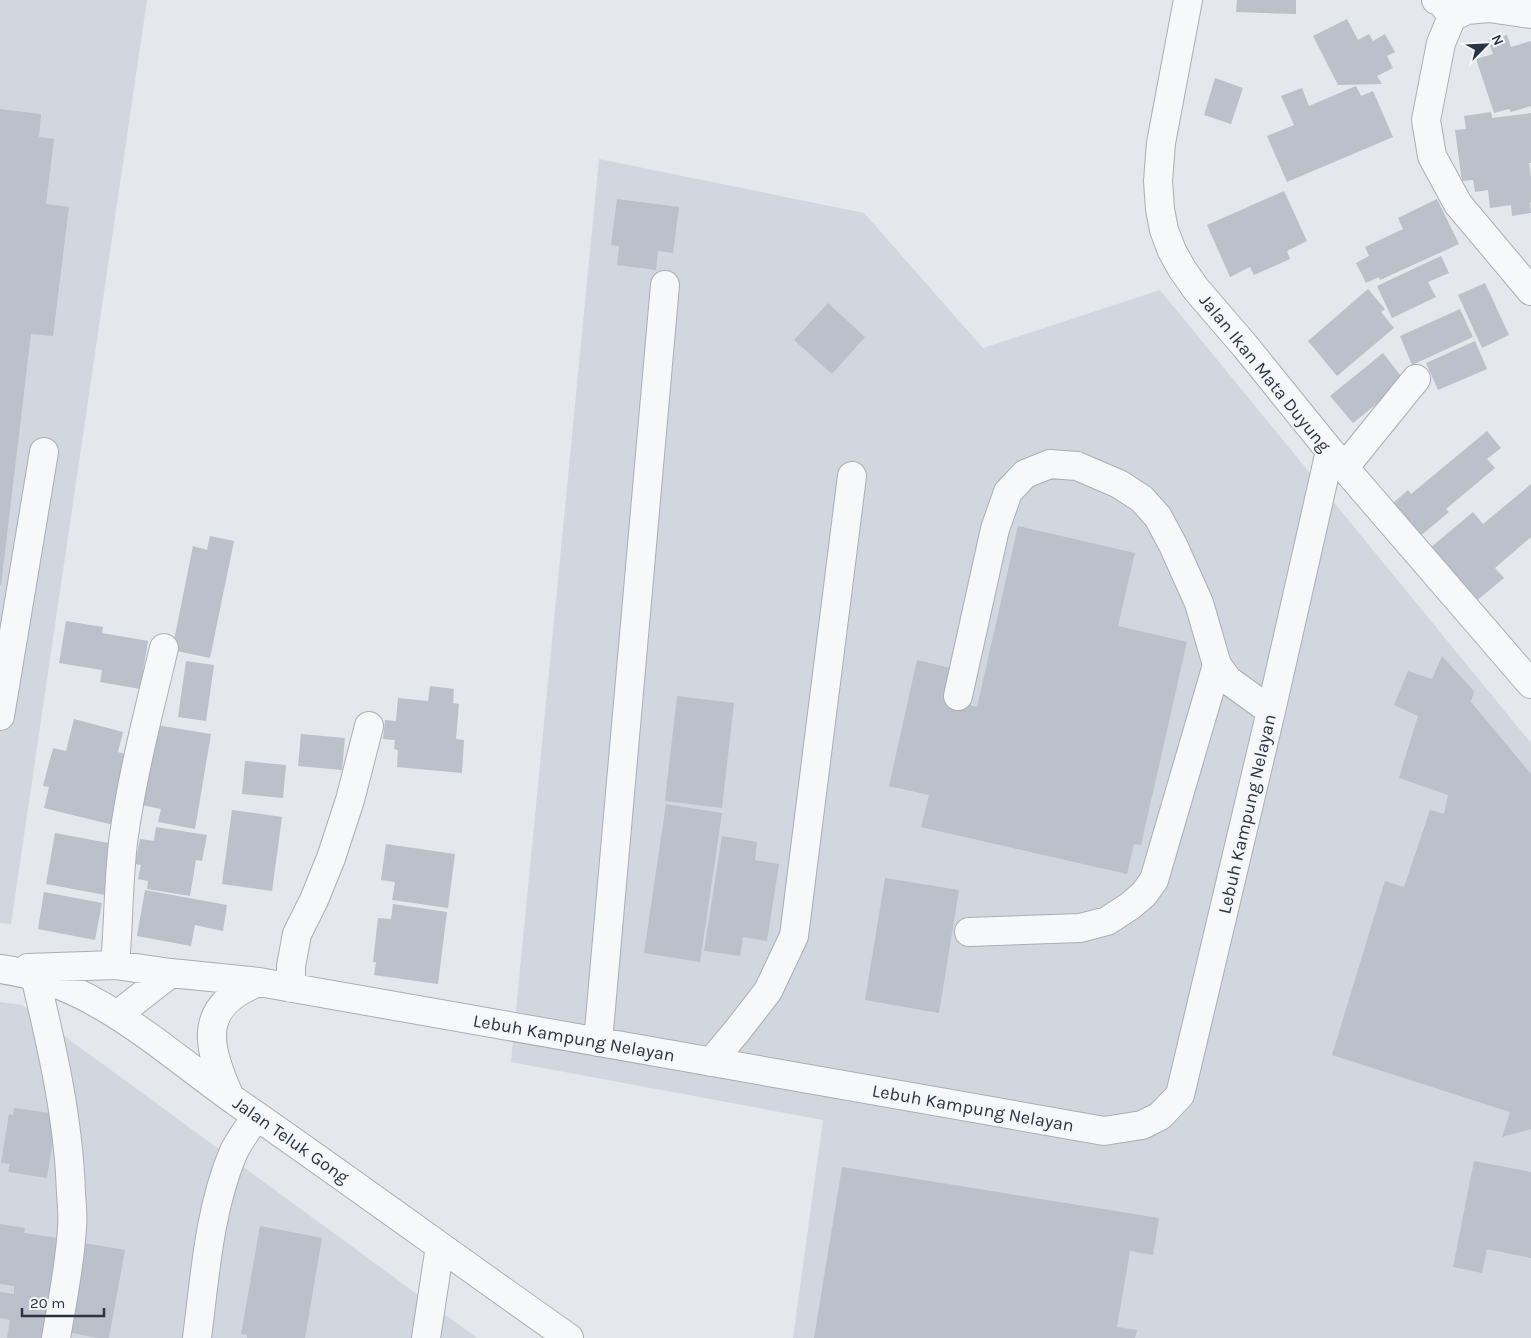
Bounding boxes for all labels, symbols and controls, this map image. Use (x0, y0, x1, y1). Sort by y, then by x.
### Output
north arrow (1461, 20, 1511, 70)
text: N (1488, 32, 1507, 48)
street label: Jalan Ikan Mata Duyung (1195, 290, 1335, 456)
street label: Lebuh Kampung Nelayan (1213, 712, 1281, 916)
street label: Lebuh Kampung Nelayan (471, 1009, 677, 1067)
street label: Lebuh Kampung Nelayan (870, 1079, 1076, 1137)
street label: Jalan Teluk Gong (229, 1092, 353, 1188)
scale bar (22, 1286, 105, 1318)
text: 20 m (30, 1294, 65, 1312)

